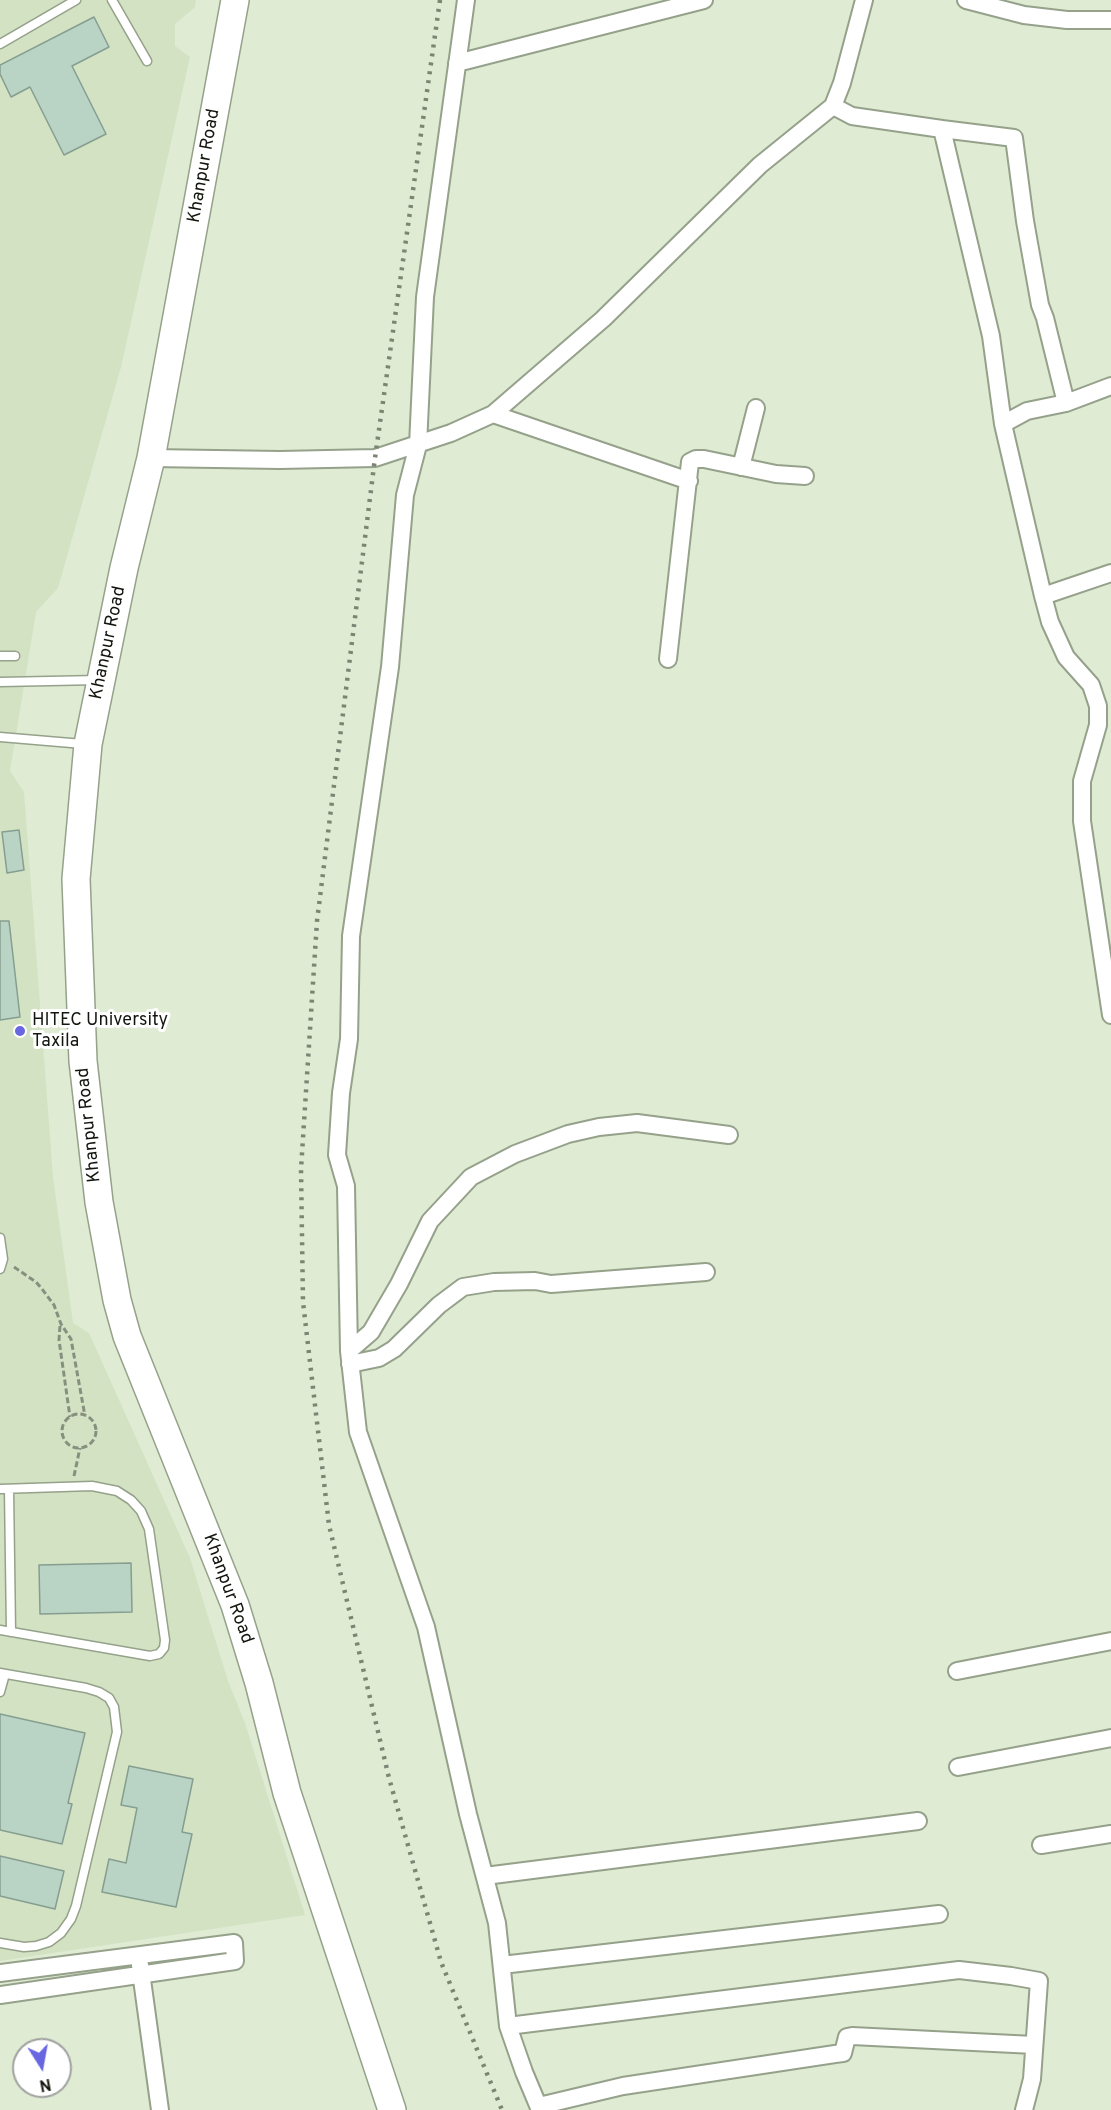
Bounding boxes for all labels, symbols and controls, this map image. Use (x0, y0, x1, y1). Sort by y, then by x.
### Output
street label: Khanpur Road (184, 107, 226, 225)
street label: Khanpur Road (86, 584, 132, 702)
place label: HITEC University Taxila (32, 1010, 168, 1052)
marker: HITEC University Taxila (13, 1024, 27, 1038)
street label: Khanpur Road (73, 1066, 107, 1184)
street label: Khanpur Road (197, 1531, 257, 1647)
north arrow (12, 2038, 72, 2098)
text: N (38, 2073, 53, 2095)

